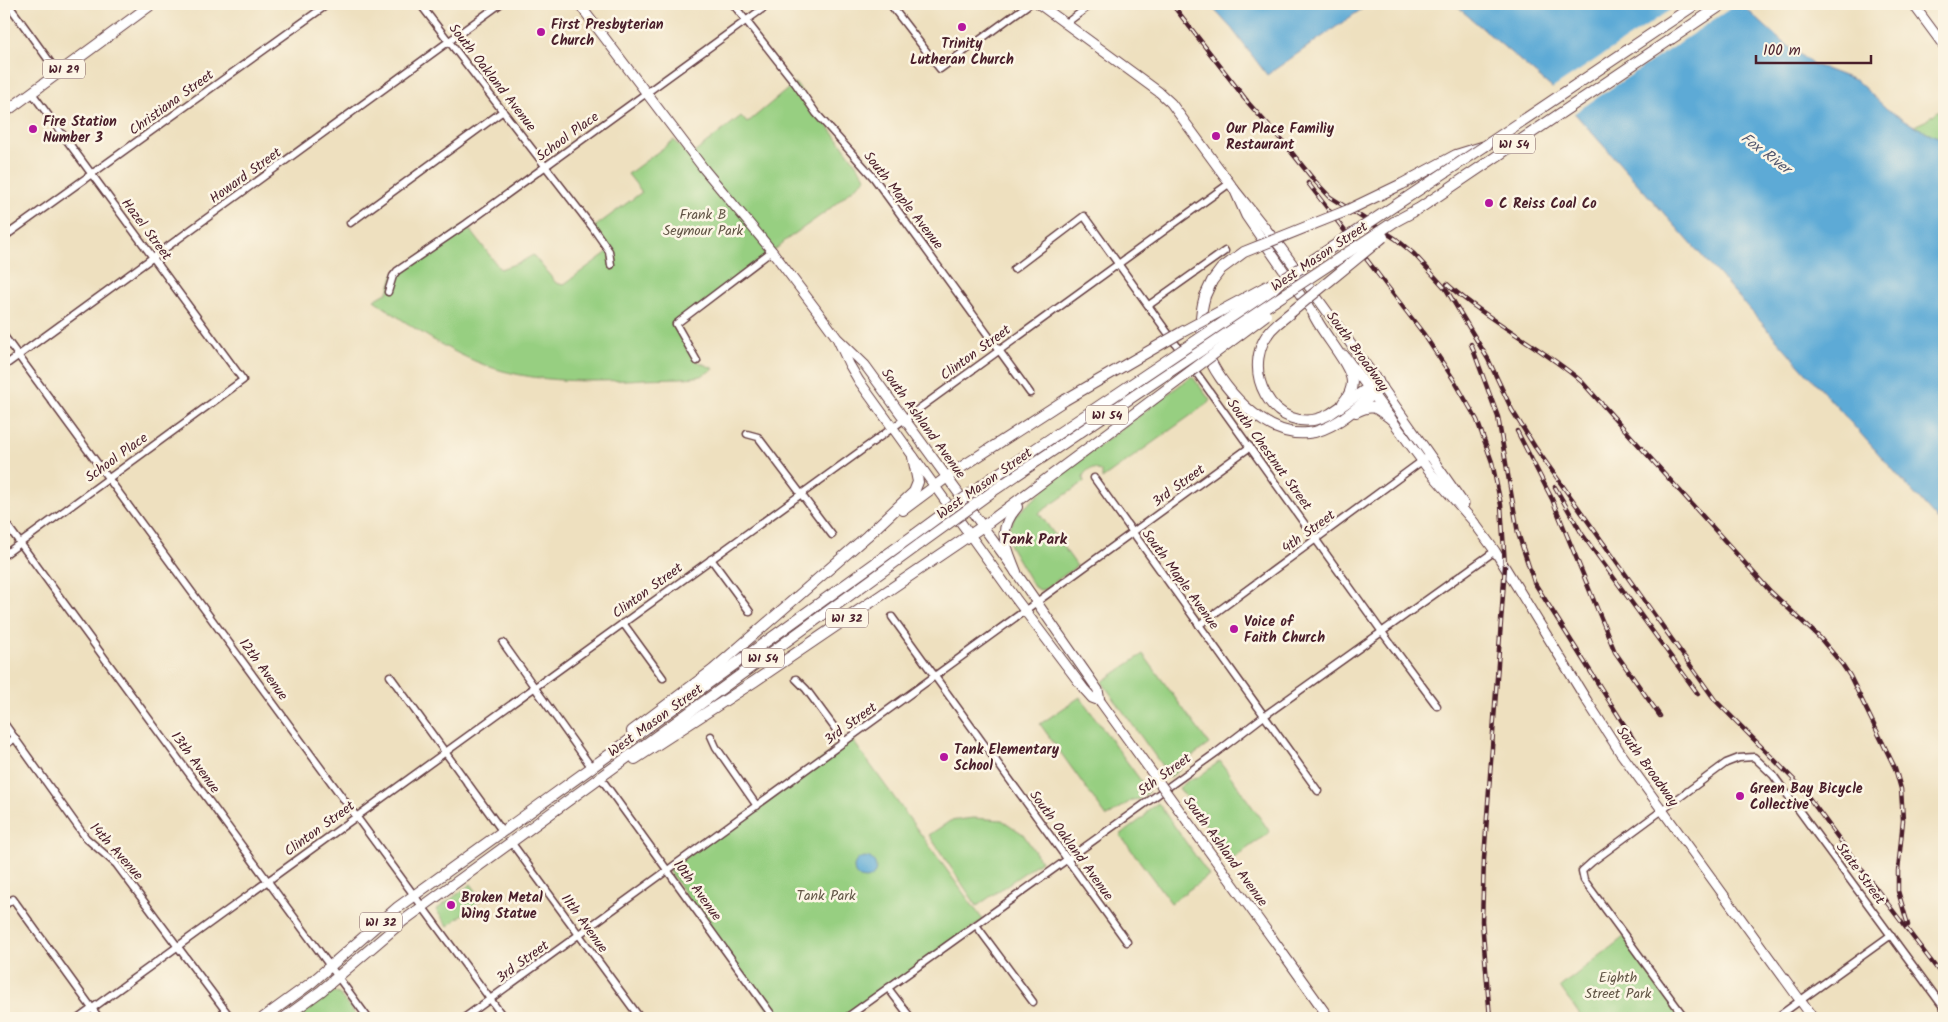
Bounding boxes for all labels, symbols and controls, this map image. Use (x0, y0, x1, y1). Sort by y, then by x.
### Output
place label: First Presbyterian Church (551, 14, 664, 52)
street label: South Oakland Avenue (443, 19, 542, 137)
marker: Trinity Lutheran Church (956, 21, 968, 33)
marker: First Presbyterian Church (535, 26, 547, 38)
scale bar (1756, 32, 1870, 64)
place label: Trinity Lutheran Church (910, 33, 1014, 71)
text: 100 m (1763, 39, 1801, 63)
road number: WI 29 (43, 60, 85, 78)
street label: Christiana Street (125, 64, 219, 141)
street label: School Place (532, 106, 604, 167)
place label: Fire Station Number 3 (43, 111, 117, 149)
place label: Our Place Familiy Restaurant (1226, 118, 1335, 156)
marker: Fire Station Number 3 (27, 123, 39, 135)
water label: Fox River (1735, 127, 1798, 182)
marker: Our Place Familiy Restaurant (1210, 130, 1222, 142)
road number: WI 54 (1493, 134, 1535, 154)
street label: Howard Street (205, 142, 287, 210)
street label: South Maple Avenue (858, 147, 949, 255)
place label: C Reiss Coal Co (1499, 193, 1597, 215)
street label: Hazel Street (115, 194, 177, 266)
marker: C Reiss Coal Co (1483, 197, 1495, 209)
park label: Frank B Seymour Park (663, 204, 743, 242)
street label: West Mason Street (1267, 216, 1373, 297)
street label: South Broadway (1320, 307, 1394, 397)
street label: Clinton Street (936, 319, 1016, 386)
street label: South Ashland Avenue (875, 364, 971, 484)
street label: South Chestnut Street (1221, 394, 1318, 515)
road number: WI 54 (1086, 406, 1128, 424)
street label: School Place (81, 427, 153, 488)
street label: West Mason Street (932, 442, 1038, 525)
street label: 3rd Street (1148, 459, 1210, 513)
street label: 4th Street (1277, 504, 1340, 559)
street label: South Maple Avenue (1136, 525, 1225, 635)
district label: Tank Park (1001, 528, 1068, 552)
street label: Clinton Street (608, 557, 688, 624)
road number: WI 32 (826, 608, 868, 628)
place label: Voice of Faith Church (1244, 611, 1325, 649)
marker: Voice of Faith Church (1228, 623, 1240, 635)
street label: 12th Avenue (233, 634, 294, 706)
road number: WI 54 (742, 648, 784, 668)
street label: West Mason Street (604, 678, 708, 763)
street label: 3rd Street (820, 697, 882, 751)
street label: South Broadway (1610, 722, 1684, 812)
street label: 13th Avenue (165, 727, 226, 799)
place label: Tank Elementary School (954, 739, 1060, 777)
street label: 5th Street (1133, 747, 1196, 802)
marker: Tank Elementary School (938, 751, 950, 763)
place label: Green Bay Bicycle Collective (1750, 778, 1863, 816)
street label: South Oakland Avenue (1023, 786, 1119, 906)
marker: Green Bay Bicycle Collective (1734, 790, 1746, 802)
street label: South Ashland Avenue (1177, 792, 1273, 912)
street label: Clinton Street (280, 795, 360, 862)
street label: 14th Avenue (84, 818, 149, 886)
street label: State Street (1830, 838, 1891, 910)
street label: 10th Avenue (667, 855, 727, 926)
park label: Tank Park (796, 885, 856, 907)
place label: Broken Metal Wing Statue (461, 887, 543, 925)
street label: 11th Avenue (555, 889, 614, 958)
marker: Broken Metal Wing Statue (445, 899, 457, 911)
road number: WI 32 (360, 912, 402, 932)
street label: 3rd Street (492, 935, 554, 989)
park label: Eighth Street Park (1585, 967, 1652, 1005)

